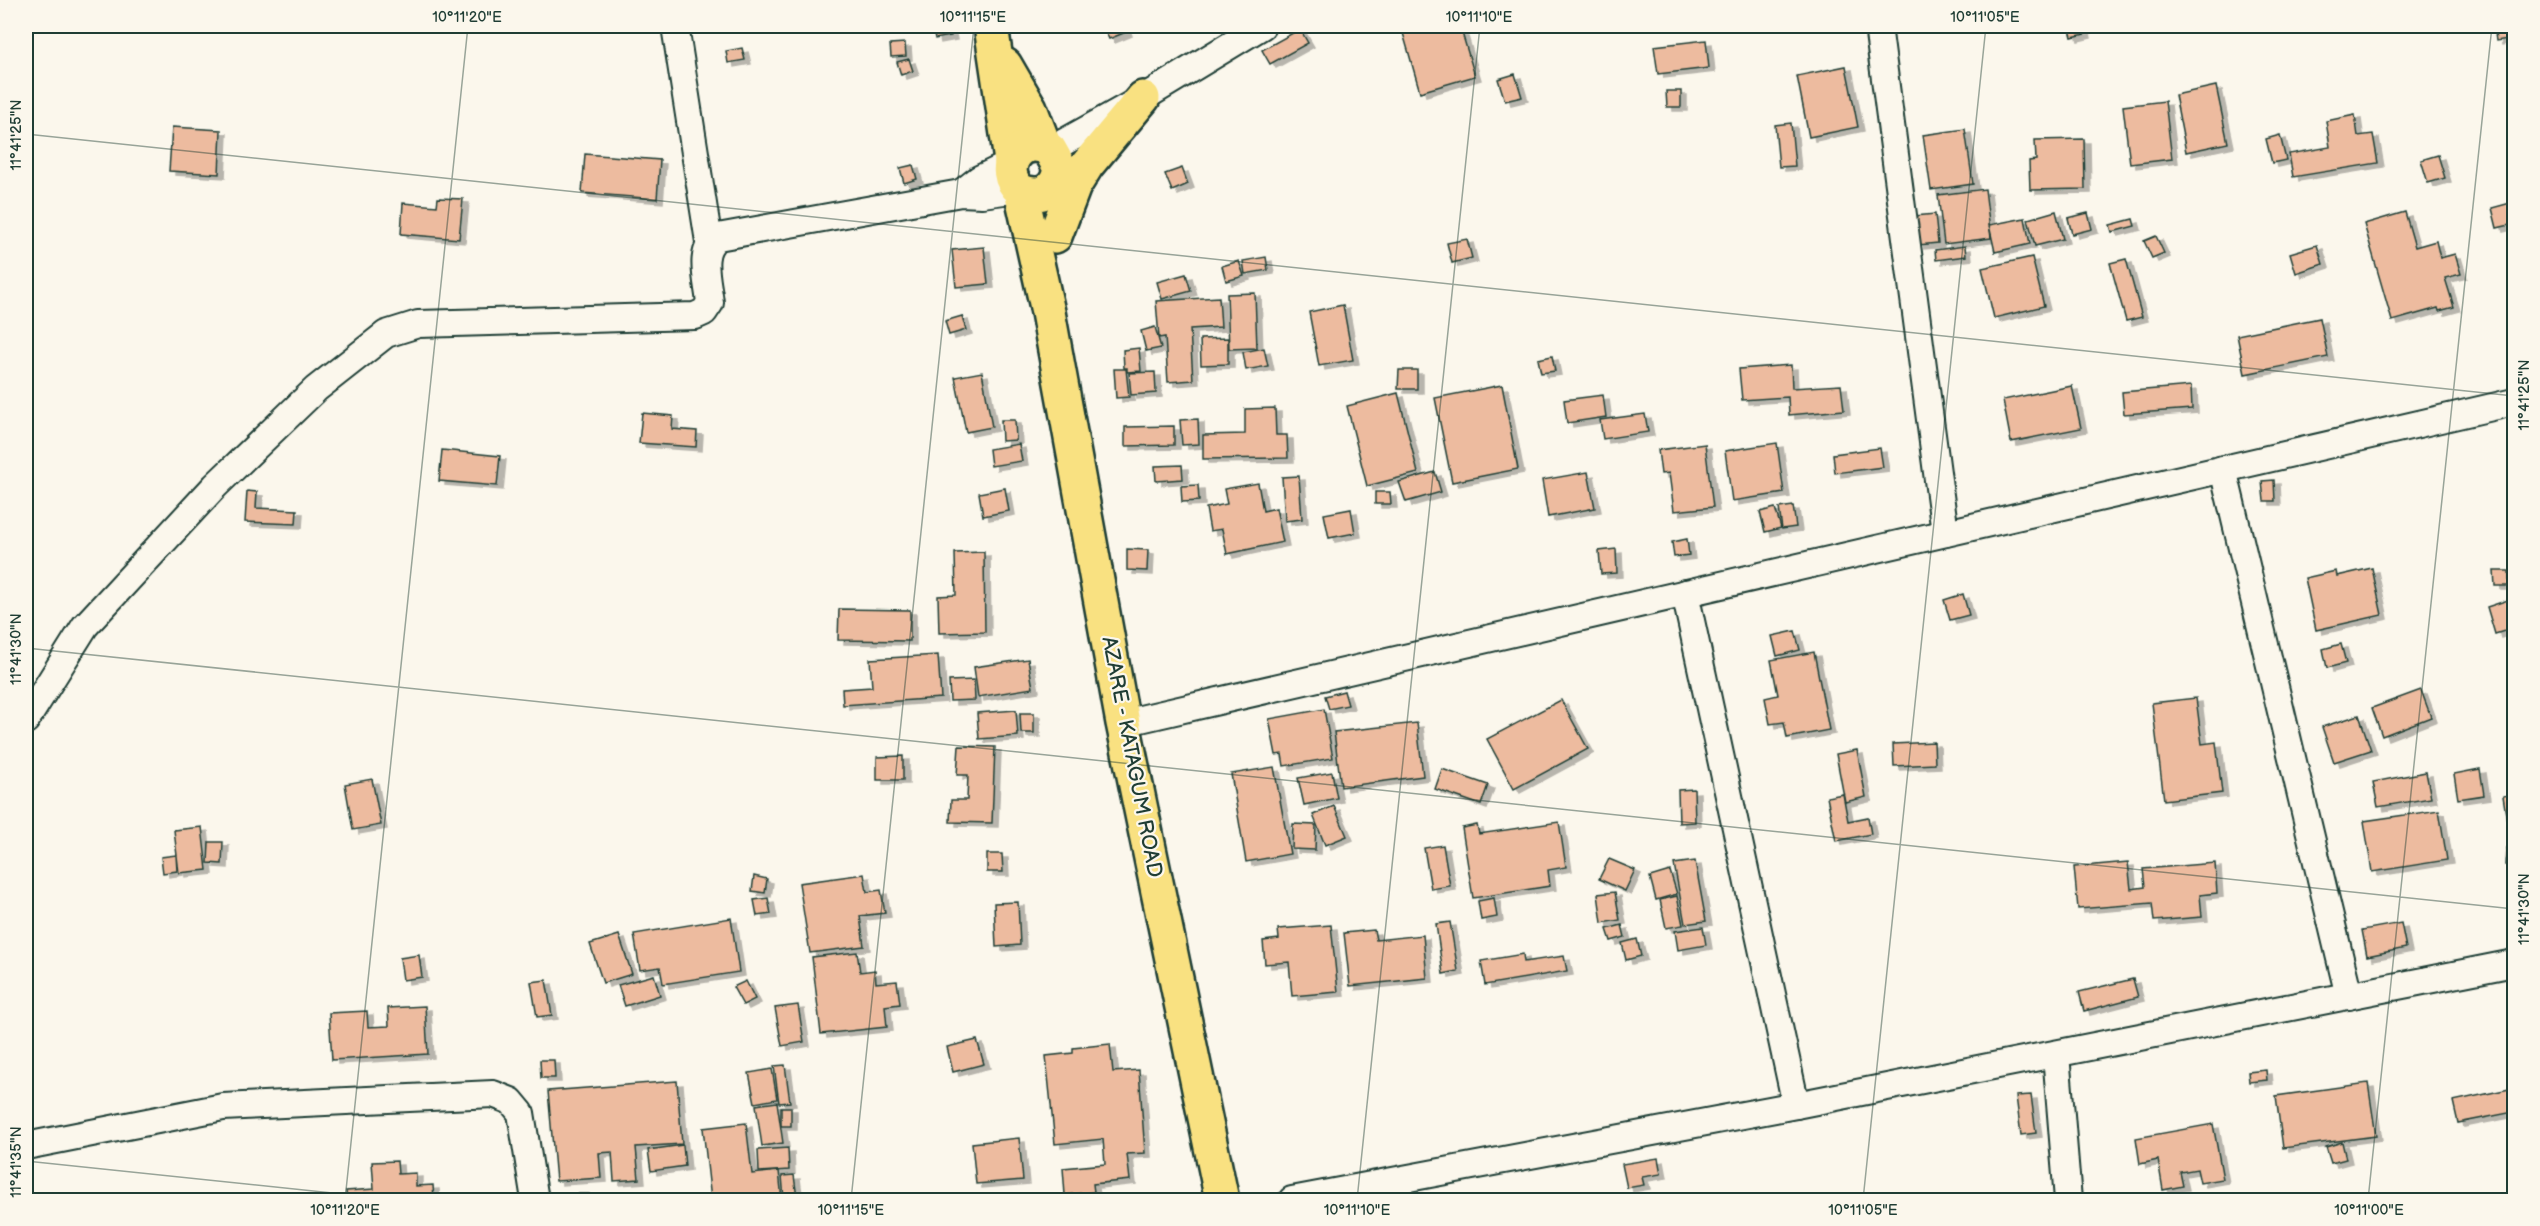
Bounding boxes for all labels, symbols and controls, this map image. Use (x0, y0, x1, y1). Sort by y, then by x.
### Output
text: 10°11'20"E (432, 8, 502, 27)
text: 10°11'15"E (940, 8, 1006, 27)
text: 10°11'10"E (1446, 8, 1512, 27)
text: 10°11'05"E (1950, 8, 2020, 27)
text: 11°41'25"N (7, 99, 26, 171)
text: 11°41'25"N (2515, 359, 2534, 431)
text: 11°41'30"N (7, 613, 26, 685)
street label: AZARE - KATAGUM ROAD (1096, 634, 1168, 880)
text: 11°41'30"N (2515, 873, 2534, 945)
text: 11°41'35"N (7, 1126, 26, 1198)
text: 10°11'20"E (310, 1201, 380, 1220)
text: 10°11'15"E (818, 1201, 884, 1220)
text: 10°11'10"E (1324, 1201, 1390, 1220)
text: 10°11'05"E (1828, 1201, 1898, 1220)
text: 10°11'00"E (2334, 1201, 2404, 1220)

